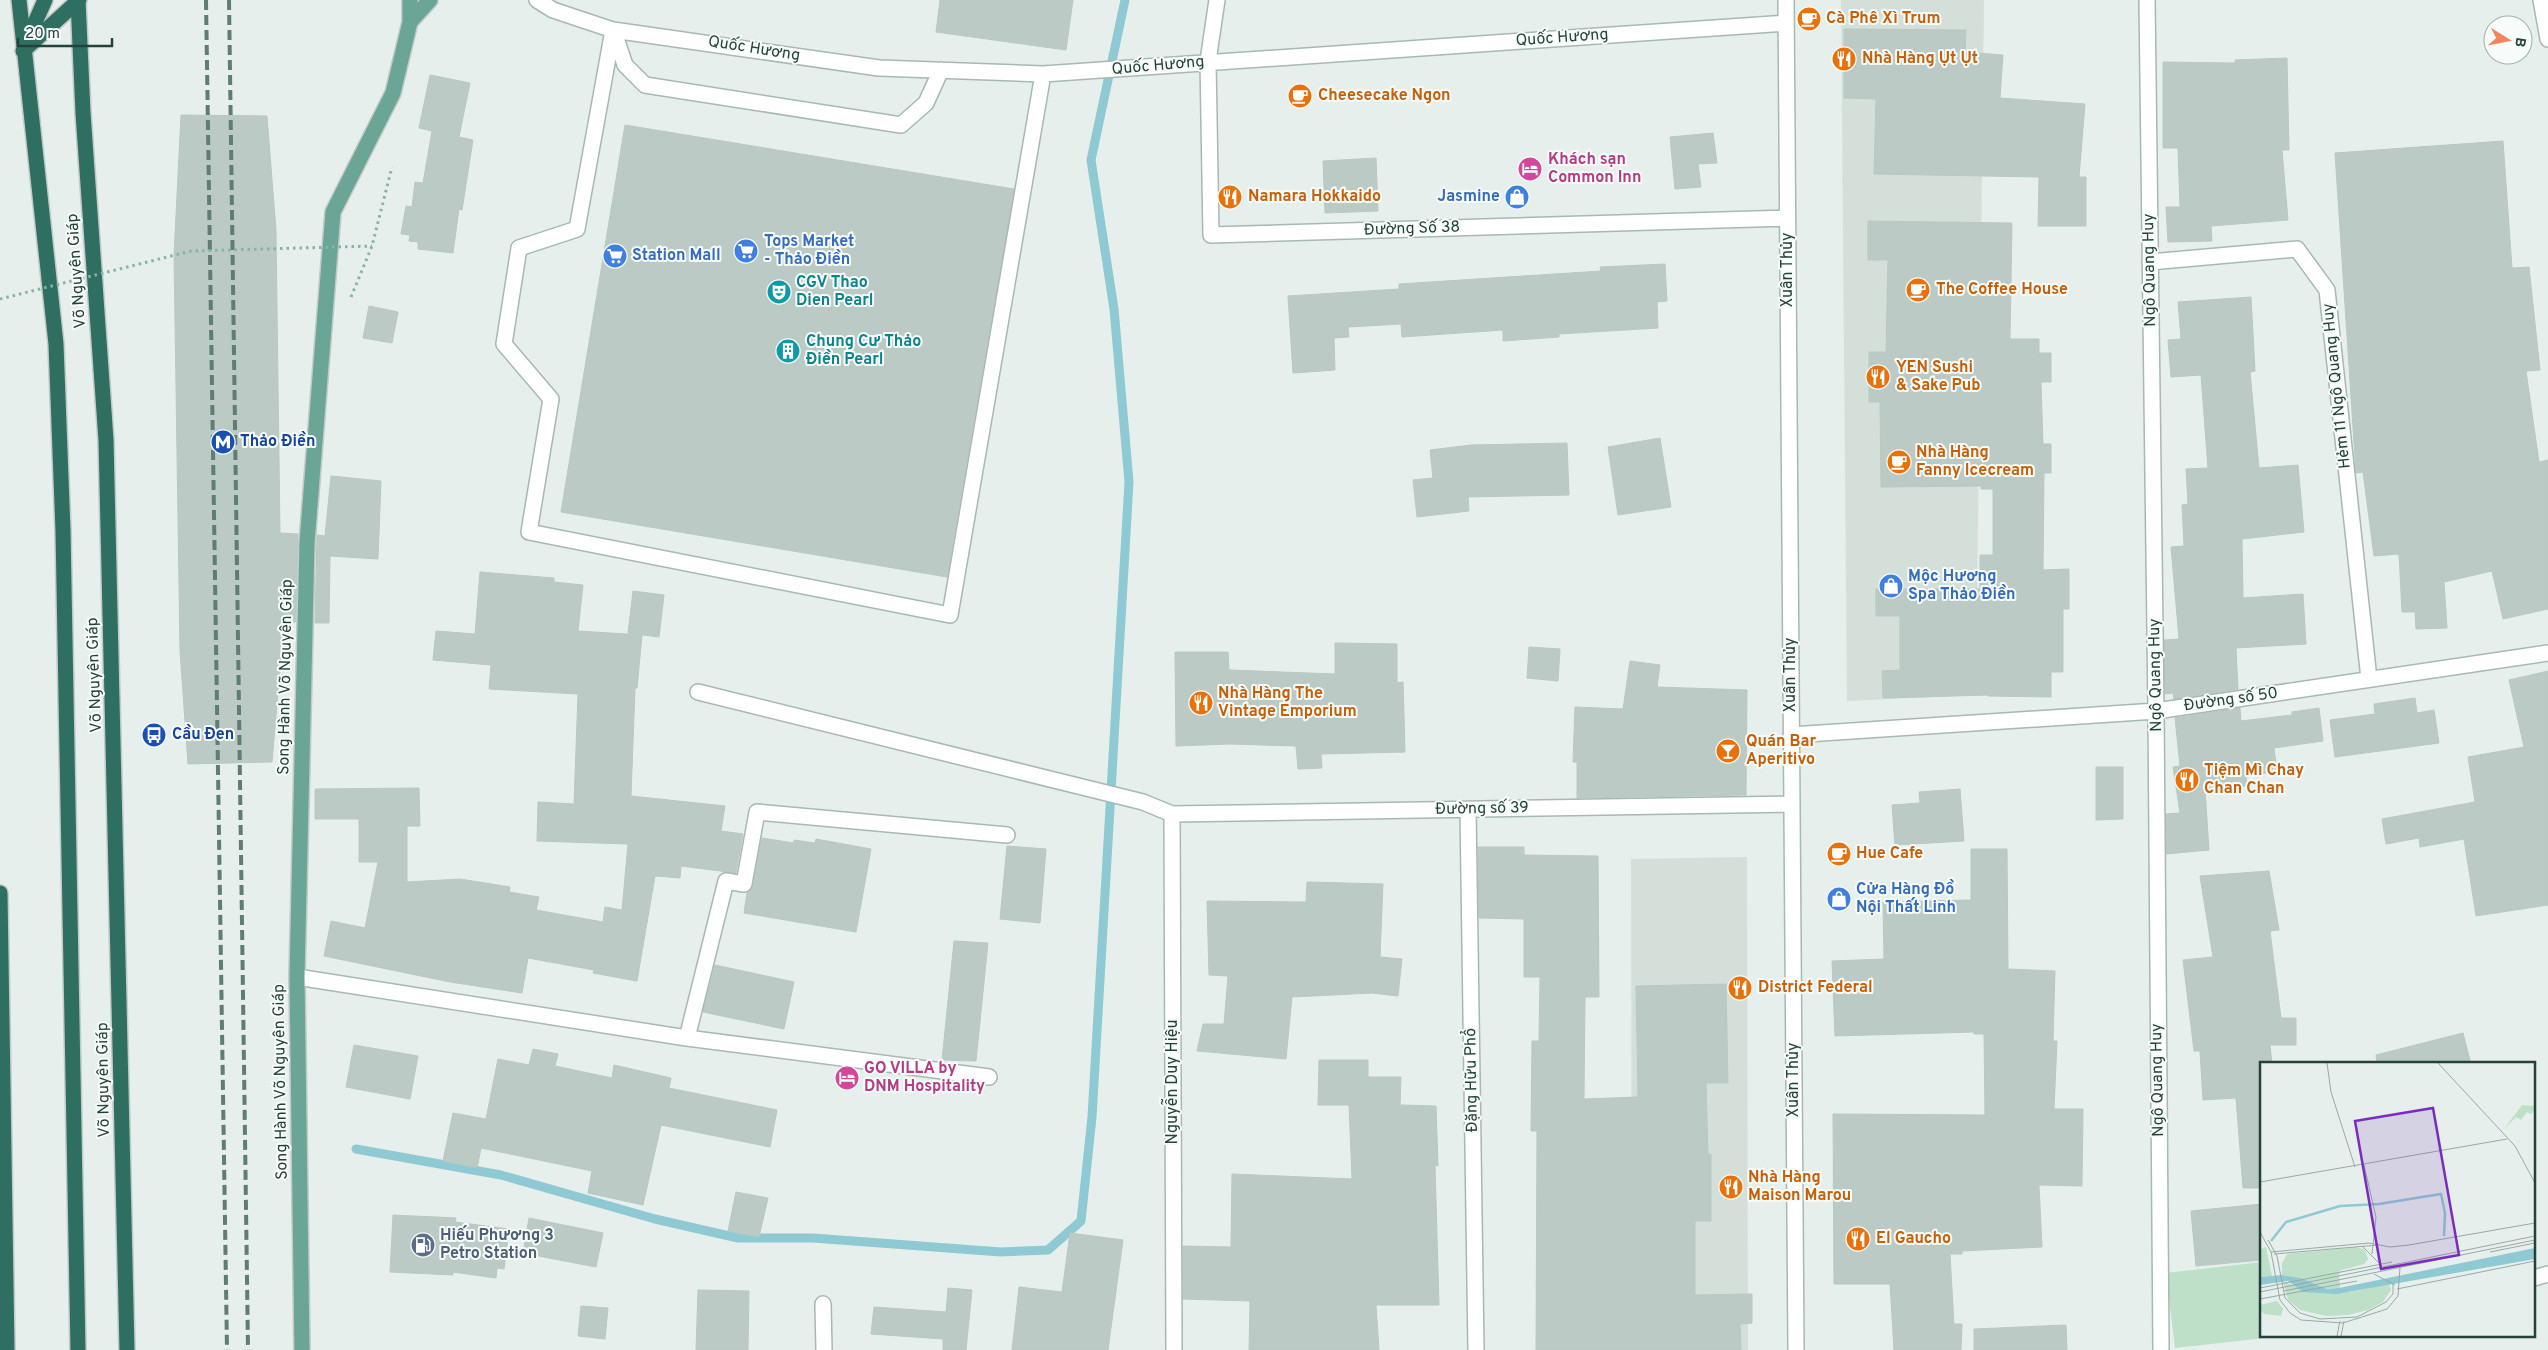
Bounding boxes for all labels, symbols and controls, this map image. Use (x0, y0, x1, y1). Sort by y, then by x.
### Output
cafe icon: Cà Phê Xì Trum (1796, 6, 1822, 32)
place label: Cà Phê Xì Trum (1826, 9, 1941, 29)
scale bar (18, 15, 111, 47)
north arrow (2483, 15, 2533, 65)
street label: Quốc Hương (1515, 24, 1609, 51)
text: 20 m (25, 25, 60, 44)
street label: Quốc Hương (707, 31, 802, 66)
text: B (2510, 36, 2529, 48)
restaurant icon: Nhà Hàng Ụt Ụt (1831, 46, 1857, 72)
place label: Nhà Hàng Ụt Ụt (1862, 49, 1978, 69)
street label: Quốc Hương (1111, 51, 1205, 80)
cafe icon: Cheesecake Ngon (1287, 83, 1313, 109)
place label: Cheesecake Ngon (1318, 86, 1451, 106)
place label: Khách sạn Common Inn (1548, 150, 1641, 188)
hotel icon: Khách sạn Common Inn (1517, 156, 1543, 182)
restaurant icon: Namara Hokkaido (1217, 184, 1243, 210)
shop icon: Jasmine (1504, 184, 1530, 210)
place label: Namara Hokkaido (1248, 187, 1381, 207)
place label: Jasmine (1437, 187, 1500, 207)
street label: Võ Nguyên Giáp (63, 213, 91, 329)
street label: Ngô Quang Huy (2139, 213, 2161, 327)
street label: Đường Số 38 (1363, 216, 1460, 241)
place label: Tops Market - Thảo Điền (764, 232, 854, 270)
street label: Xuân Thủy (1778, 232, 1798, 308)
supermarket icon: Tops Market - Thảo Điền (733, 238, 759, 264)
supermarket icon: Station Mall (602, 243, 628, 269)
place label: Station Mall (632, 246, 721, 266)
place label: CGV Thao Dien Pearl (796, 273, 873, 311)
cafe icon: The Coffee House (1905, 277, 1931, 303)
theatre icon: CGV Thao Dien Pearl (766, 279, 792, 305)
place label: The Coffee House (1936, 280, 2068, 300)
street label: Hẻm 11 Ngô Quang Huy (2318, 302, 2356, 470)
place label: Chung Cư Thảo Điền Pearl (806, 332, 921, 370)
building icon: Chung Cư Thảo Điền Pearl (775, 338, 801, 364)
place label: YEN Sushi & Sake Pub (1896, 358, 1981, 396)
restaurant icon: YEN Sushi & Sake Pub (1865, 364, 1891, 390)
metro station icon: Thảo Điền (210, 429, 236, 455)
place label: Thảo Điền (240, 430, 315, 452)
place label: Nhà Hàng Fanny Icecream (1916, 443, 2034, 481)
cafe icon: Nhà Hàng Fanny Icecream (1886, 449, 1912, 475)
place label: Mộc Hương Spa Thảo Điền (1908, 567, 2016, 605)
shop icon: Mộc Hương Spa Thảo Điền (1878, 573, 1904, 599)
street label: Song Hành Võ Nguyên Giáp (274, 579, 298, 775)
street label: Võ Nguyên Giáp (83, 617, 107, 733)
street label: Ngô Quang Huy (2145, 618, 2167, 732)
street label: Xuân Thủy (1781, 637, 1801, 713)
street label: Đường số 50 (2182, 683, 2279, 717)
place label: Nhà Hàng The Vintage Emporium (1218, 684, 1357, 722)
restaurant icon: Nhà Hàng The Vintage Emporium (1188, 690, 1214, 716)
bus stop icon: Cầu Đen (141, 722, 167, 748)
place label: Cầu Đen (172, 723, 234, 745)
place label: Quán Bar Aperitivo (1746, 732, 1817, 770)
bar icon: Quán Bar Aperitivo (1715, 738, 1741, 764)
place label: Tiệm Mì Chay Chan Chan (2204, 761, 2304, 799)
restaurant icon: Tiệm Mì Chay Chan Chan (2174, 767, 2200, 793)
street label: Đường số 39 (1435, 797, 1529, 820)
cafe icon: Hue Cafe (1826, 841, 1852, 867)
place label: Hue Cafe (1856, 844, 1923, 864)
place label: Cửa Hàng Đồ Nội Thất Linh (1856, 878, 1956, 918)
shop icon: Cửa Hàng Đồ Nội Thất Linh (1826, 886, 1852, 912)
restaurant icon: District Federal (1727, 975, 1753, 1001)
place label: District Federal (1758, 978, 1873, 998)
street label: Song Hành Võ Nguyên Giáp (269, 984, 293, 1180)
street label: Nguyễn Duy Hiệu (1161, 1020, 1183, 1144)
street label: Võ Nguyên Giáp (93, 1022, 115, 1138)
street label: Ngô Quang Huy (2147, 1023, 2169, 1137)
street label: Đặng Hữu Phổ (1458, 1028, 1483, 1132)
street label: Xuân Thủy (1784, 1042, 1804, 1118)
place label: GO VILLA by DNM Hospitality (864, 1059, 985, 1097)
inset map (2260, 1062, 2536, 1338)
hotel icon: GO VILLA by DNM Hospitality (834, 1065, 860, 1091)
place label: Nhà Hàng Maison Marou (1748, 1168, 1851, 1206)
restaurant icon: Nhà Hàng Maison Marou (1718, 1174, 1744, 1200)
place label: Hiếu Phương 3 Petro Station (440, 1225, 554, 1264)
restaurant icon: El Gaucho (1845, 1226, 1871, 1252)
place label: El Gaucho (1876, 1229, 1951, 1249)
fuel station icon: Hiếu Phương 3 Petro Station (410, 1232, 436, 1258)

